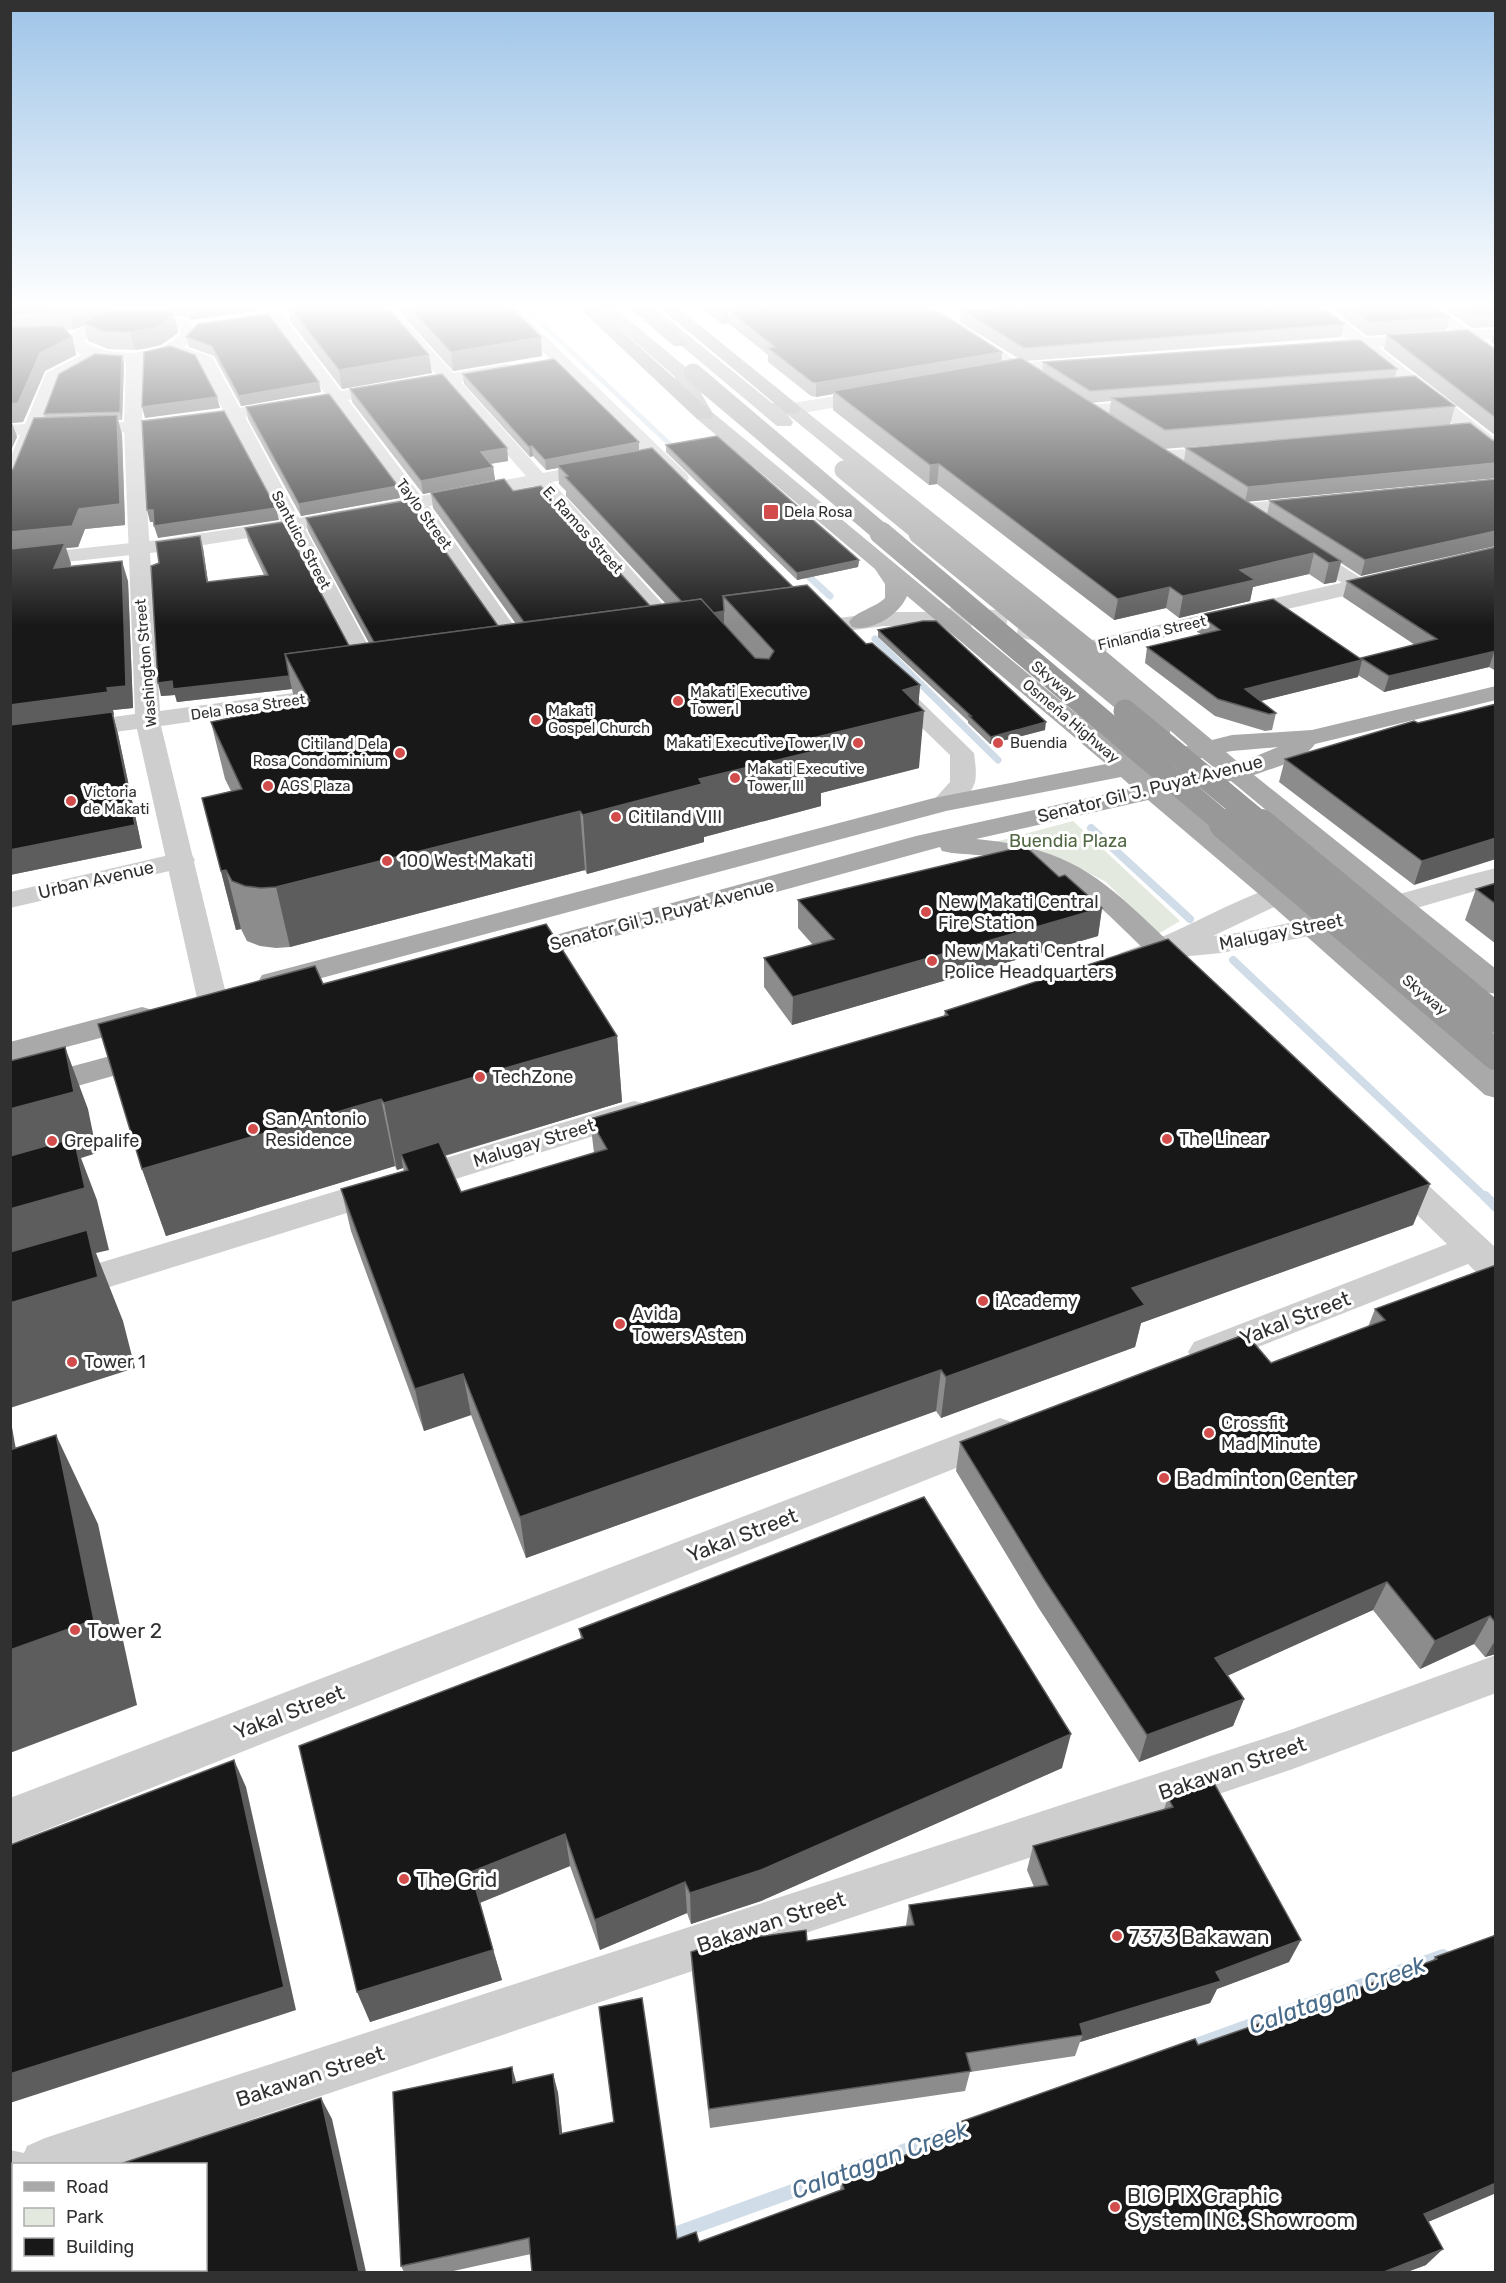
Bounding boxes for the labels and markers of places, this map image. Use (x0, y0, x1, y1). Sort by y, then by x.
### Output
marker: Dela Rosa (762, 503, 780, 521)
place label: Dela Rosa (784, 503, 853, 521)
place label: Makati Executive Tower I (690, 683, 808, 718)
marker: Makati Executive Tower I (671, 694, 685, 708)
place label: Makati Gospel Church (548, 702, 650, 737)
marker: Makati Gospel Church (529, 713, 543, 727)
place label: Makati Executive Tower IV (666, 734, 846, 752)
place label: Buendia (1010, 734, 1067, 752)
place label: Citiland Dela Rosa Condominium (253, 735, 388, 770)
marker: Makati Executive Tower IV (851, 736, 865, 750)
marker: Buendia (991, 736, 1005, 750)
marker: Citiland Dela Rosa Condominium (393, 746, 407, 760)
place label: Makati Executive Tower III (747, 760, 865, 795)
marker: Makati Executive Tower III (728, 771, 742, 785)
place label: AGS Plaza (280, 777, 351, 795)
marker: AGS Plaza (261, 779, 275, 793)
place label: Victoria de Makati (83, 783, 149, 818)
marker: Victoria de Makati (64, 794, 78, 808)
place label: Citiland VIII (628, 806, 722, 828)
marker: Citiland VIII (609, 810, 623, 824)
place label: 100 West Makati (399, 850, 533, 872)
marker: 100 West Makati (380, 854, 394, 868)
place label: New Makati Central Fire Station (938, 891, 1099, 934)
marker: New Makati Central Fire Station (919, 905, 933, 919)
place label: New Makati Central Police Headquarters (944, 940, 1114, 983)
marker: New Makati Central Police Headquarters (925, 954, 939, 968)
place label: TechZone (492, 1066, 573, 1088)
marker: TechZone (473, 1070, 487, 1084)
place label: San Antonio Residence (265, 1108, 367, 1151)
marker: San Antonio Residence (246, 1122, 260, 1136)
place label: The Linear (1179, 1128, 1267, 1150)
place label: Grepalife (64, 1130, 139, 1152)
marker: The Linear (1160, 1132, 1174, 1146)
marker: Grepalife (45, 1134, 59, 1148)
place label: iAcademy (995, 1290, 1078, 1312)
marker: iAcademy (976, 1294, 990, 1308)
place label: Avida Towers Asten (632, 1303, 744, 1346)
marker: Avida Towers Asten (613, 1317, 627, 1331)
place label: Tower 1 (84, 1351, 146, 1373)
marker: Tower 1 (65, 1355, 79, 1369)
place label: Crossfit Mad Minute (1221, 1412, 1318, 1455)
marker: Crossfit Mad Minute (1202, 1426, 1216, 1440)
place label: Badminton Center (1176, 1466, 1355, 1491)
marker: Badminton Center (1157, 1471, 1171, 1485)
place label: Tower 2 (87, 1618, 162, 1643)
marker: Tower 2 (68, 1623, 82, 1637)
place label: The Grid (416, 1867, 497, 1892)
marker: The Grid (397, 1872, 411, 1886)
place label: 7373 Bakawan (1129, 1924, 1270, 1949)
marker: 7373 Bakawan (1110, 1929, 1124, 1943)
place label: BIG PIX Graphic System INC. Showroom (1127, 2183, 1355, 2232)
marker: BIG PIX Graphic System INC. Showroom (1108, 2200, 1122, 2214)

